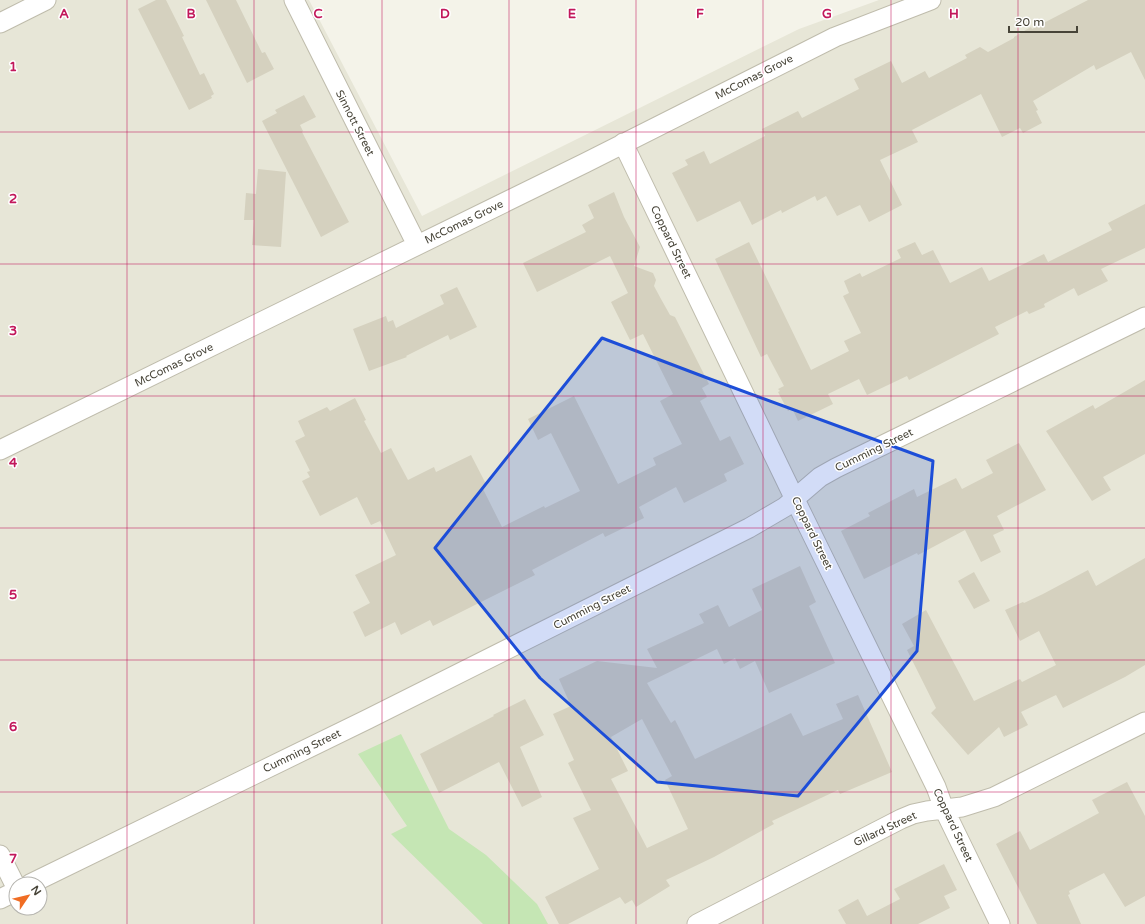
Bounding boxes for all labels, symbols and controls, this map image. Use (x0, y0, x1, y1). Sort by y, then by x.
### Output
text: A (59, 6, 69, 22)
text: B (186, 6, 196, 22)
text: C (313, 6, 323, 22)
text: D (440, 6, 450, 22)
text: E (568, 6, 576, 22)
text: F (696, 6, 704, 22)
text: G (822, 6, 832, 22)
text: H (949, 6, 959, 22)
scale bar (1009, 8, 1077, 34)
text: 20 m (1015, 15, 1044, 29)
street label: McComas Grove (713, 52, 795, 102)
text: 1 (9, 59, 17, 75)
street label: Sinnott Street (333, 88, 377, 158)
text: 2 (9, 191, 17, 207)
street label: McComas Grove (423, 197, 505, 247)
street label: Coppard Street (648, 203, 694, 281)
text: 3 (9, 323, 17, 339)
street label: McComas Grove (133, 340, 215, 390)
street label: Cumming Street (833, 426, 915, 474)
text: 4 (9, 455, 18, 471)
street label: Coppard Street (789, 494, 835, 572)
street label: Cumming Street (551, 582, 633, 632)
text: 5 (9, 587, 17, 603)
text: 6 (9, 719, 17, 735)
street label: Cumming Street (261, 727, 343, 775)
street label: Coppard Street (930, 786, 976, 864)
street label: Gillard Street (851, 809, 919, 849)
text: 7 (9, 851, 17, 867)
north arrow (8, 876, 48, 916)
text: N (28, 883, 44, 898)

